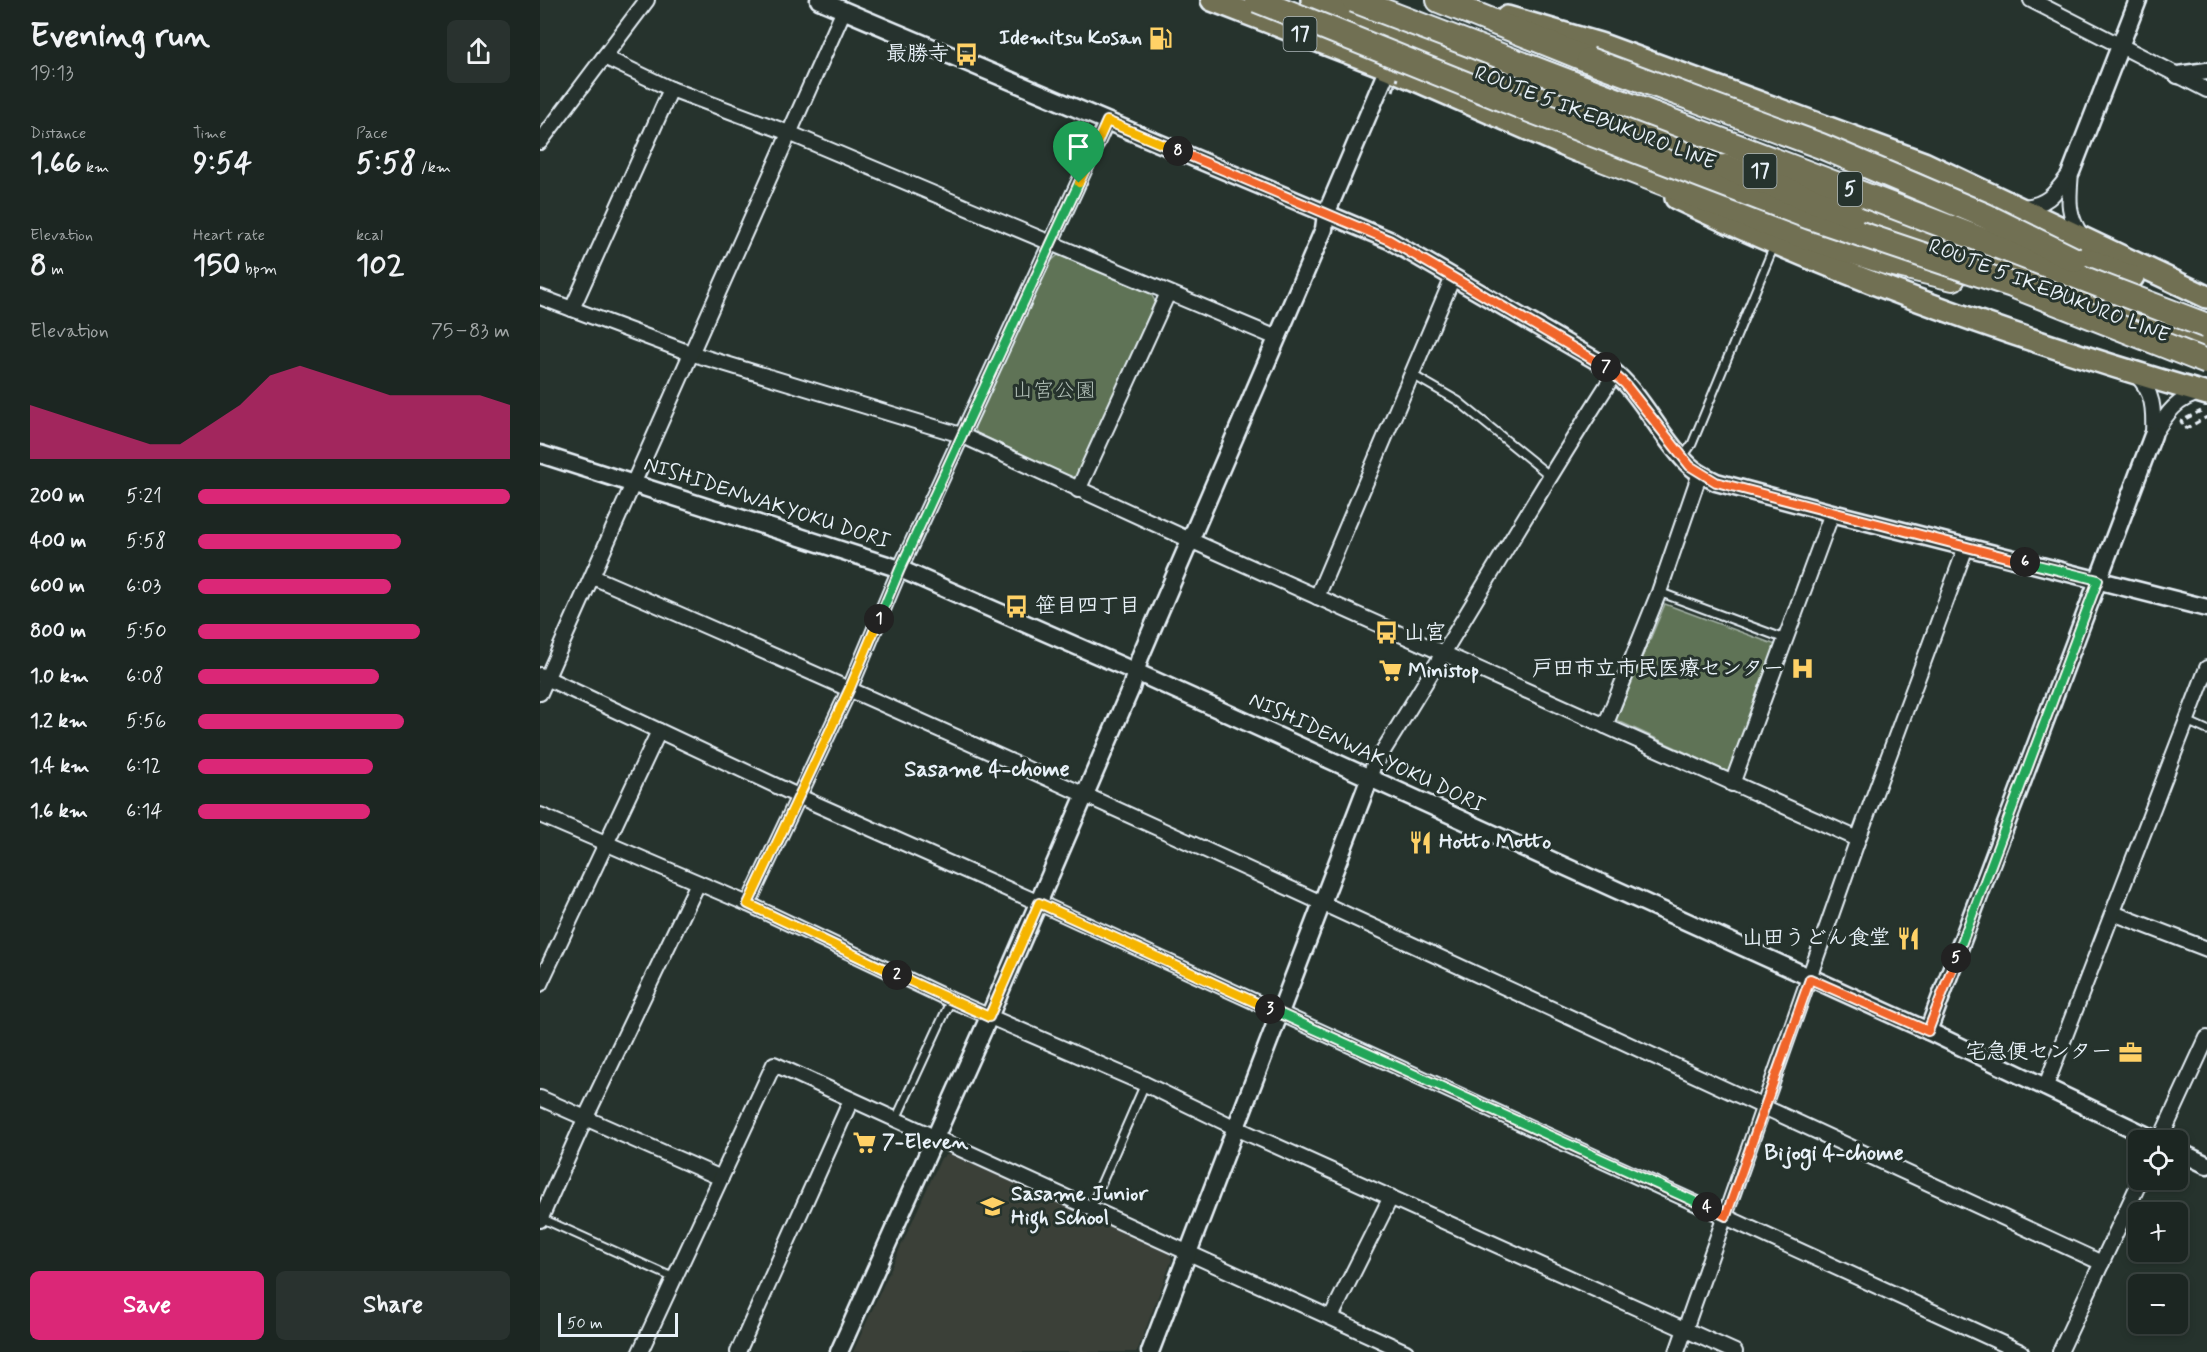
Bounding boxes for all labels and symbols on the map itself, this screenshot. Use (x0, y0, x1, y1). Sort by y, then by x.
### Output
road number: 17 (1284, 17, 1317, 51)
place label: Idemitsu Kosan (999, 24, 1142, 52)
fuel station icon: Idemitsu Kosan (1147, 25, 1173, 51)
place label: 最勝寺 (886, 40, 949, 68)
bus stop icon: 最勝寺 (954, 41, 980, 67)
street label: ROUTE 5 IKEBUKURO LINE (1470, 59, 1720, 177)
pin (1053, 121, 1104, 183)
pin: 8 (1163, 136, 1193, 166)
road number: 17 (1744, 154, 1776, 188)
road number: 5 (1838, 172, 1862, 206)
street label: ROUTE 5 IKEBUKURO LINE (1924, 232, 2174, 350)
pin: 7 (1591, 352, 1621, 382)
park label: 山宮公園 (1012, 377, 1096, 405)
street label: NISHIDENWAKYOKU DORI (640, 450, 894, 556)
pin: 6 (2010, 547, 2040, 577)
place label: 笹目四丁目 (1035, 592, 1140, 620)
bus stop icon: 笹目四丁目 (1004, 593, 1030, 619)
pin: 1 (864, 604, 894, 634)
place label: 山宮 (1404, 619, 1446, 647)
bus stop icon: 山宮 (1373, 620, 1399, 646)
place label: 戸田市立市民医療センター (1532, 655, 1784, 683)
hospital icon: 戸田市立市民医療センター (1789, 656, 1815, 682)
place label: Ministop (1408, 657, 1479, 685)
supermarket icon: Ministop (1377, 658, 1403, 684)
street label: NISHIDENWAKYOKU DORI (1244, 686, 1490, 820)
district label: Sasame 4-chome (904, 756, 1070, 784)
place label: Hotto Motto (1439, 828, 1551, 856)
restaurant icon: Hotto Motto (1408, 829, 1434, 855)
place label: 山田うどん食堂 (1742, 924, 1890, 952)
restaurant icon: 山田うどん食堂 (1895, 925, 1921, 951)
pin: 5 (1941, 943, 1971, 973)
pin: 2 (882, 960, 912, 990)
pin: 3 (1255, 994, 1285, 1024)
place label: 宅急便センター (1965, 1038, 2112, 1066)
office icon: 宅急便センター (2117, 1039, 2143, 1065)
place label: 7-Eleven (882, 1128, 969, 1156)
supermarket icon: 7-Eleven (851, 1129, 877, 1155)
district label: Bijogi 4-chome (1764, 1140, 1904, 1171)
place label: Sasame Junior High School (1011, 1180, 1149, 1234)
pin: 4 (1692, 1192, 1722, 1222)
school or university icon: Sasame Junior High School (980, 1193, 1006, 1219)
scale bar (558, 1310, 678, 1338)

